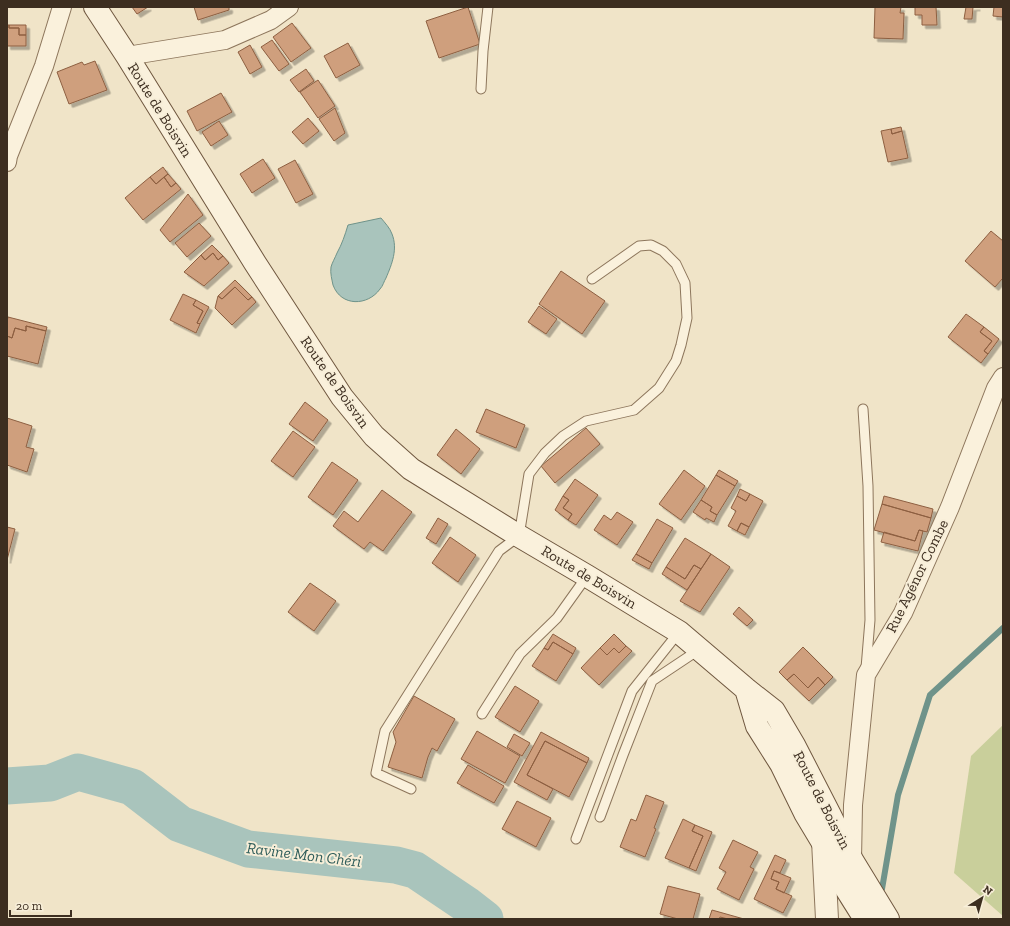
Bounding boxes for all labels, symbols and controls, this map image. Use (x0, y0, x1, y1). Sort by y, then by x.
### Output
street label: Route de Boisvin (124, 59, 196, 161)
street label: Route de Boisvin (297, 333, 374, 432)
street label: Rue Agénor Combe (882, 517, 952, 635)
street label: Route de Boisvin (538, 542, 640, 613)
street label: Route de Boisvin (789, 748, 855, 852)
water label: Ravine Mon Chéri (245, 838, 362, 871)
north arrow (962, 878, 1002, 918)
text: N (980, 883, 995, 899)
scale bar (10, 892, 71, 918)
text: 20 m (16, 899, 43, 913)

